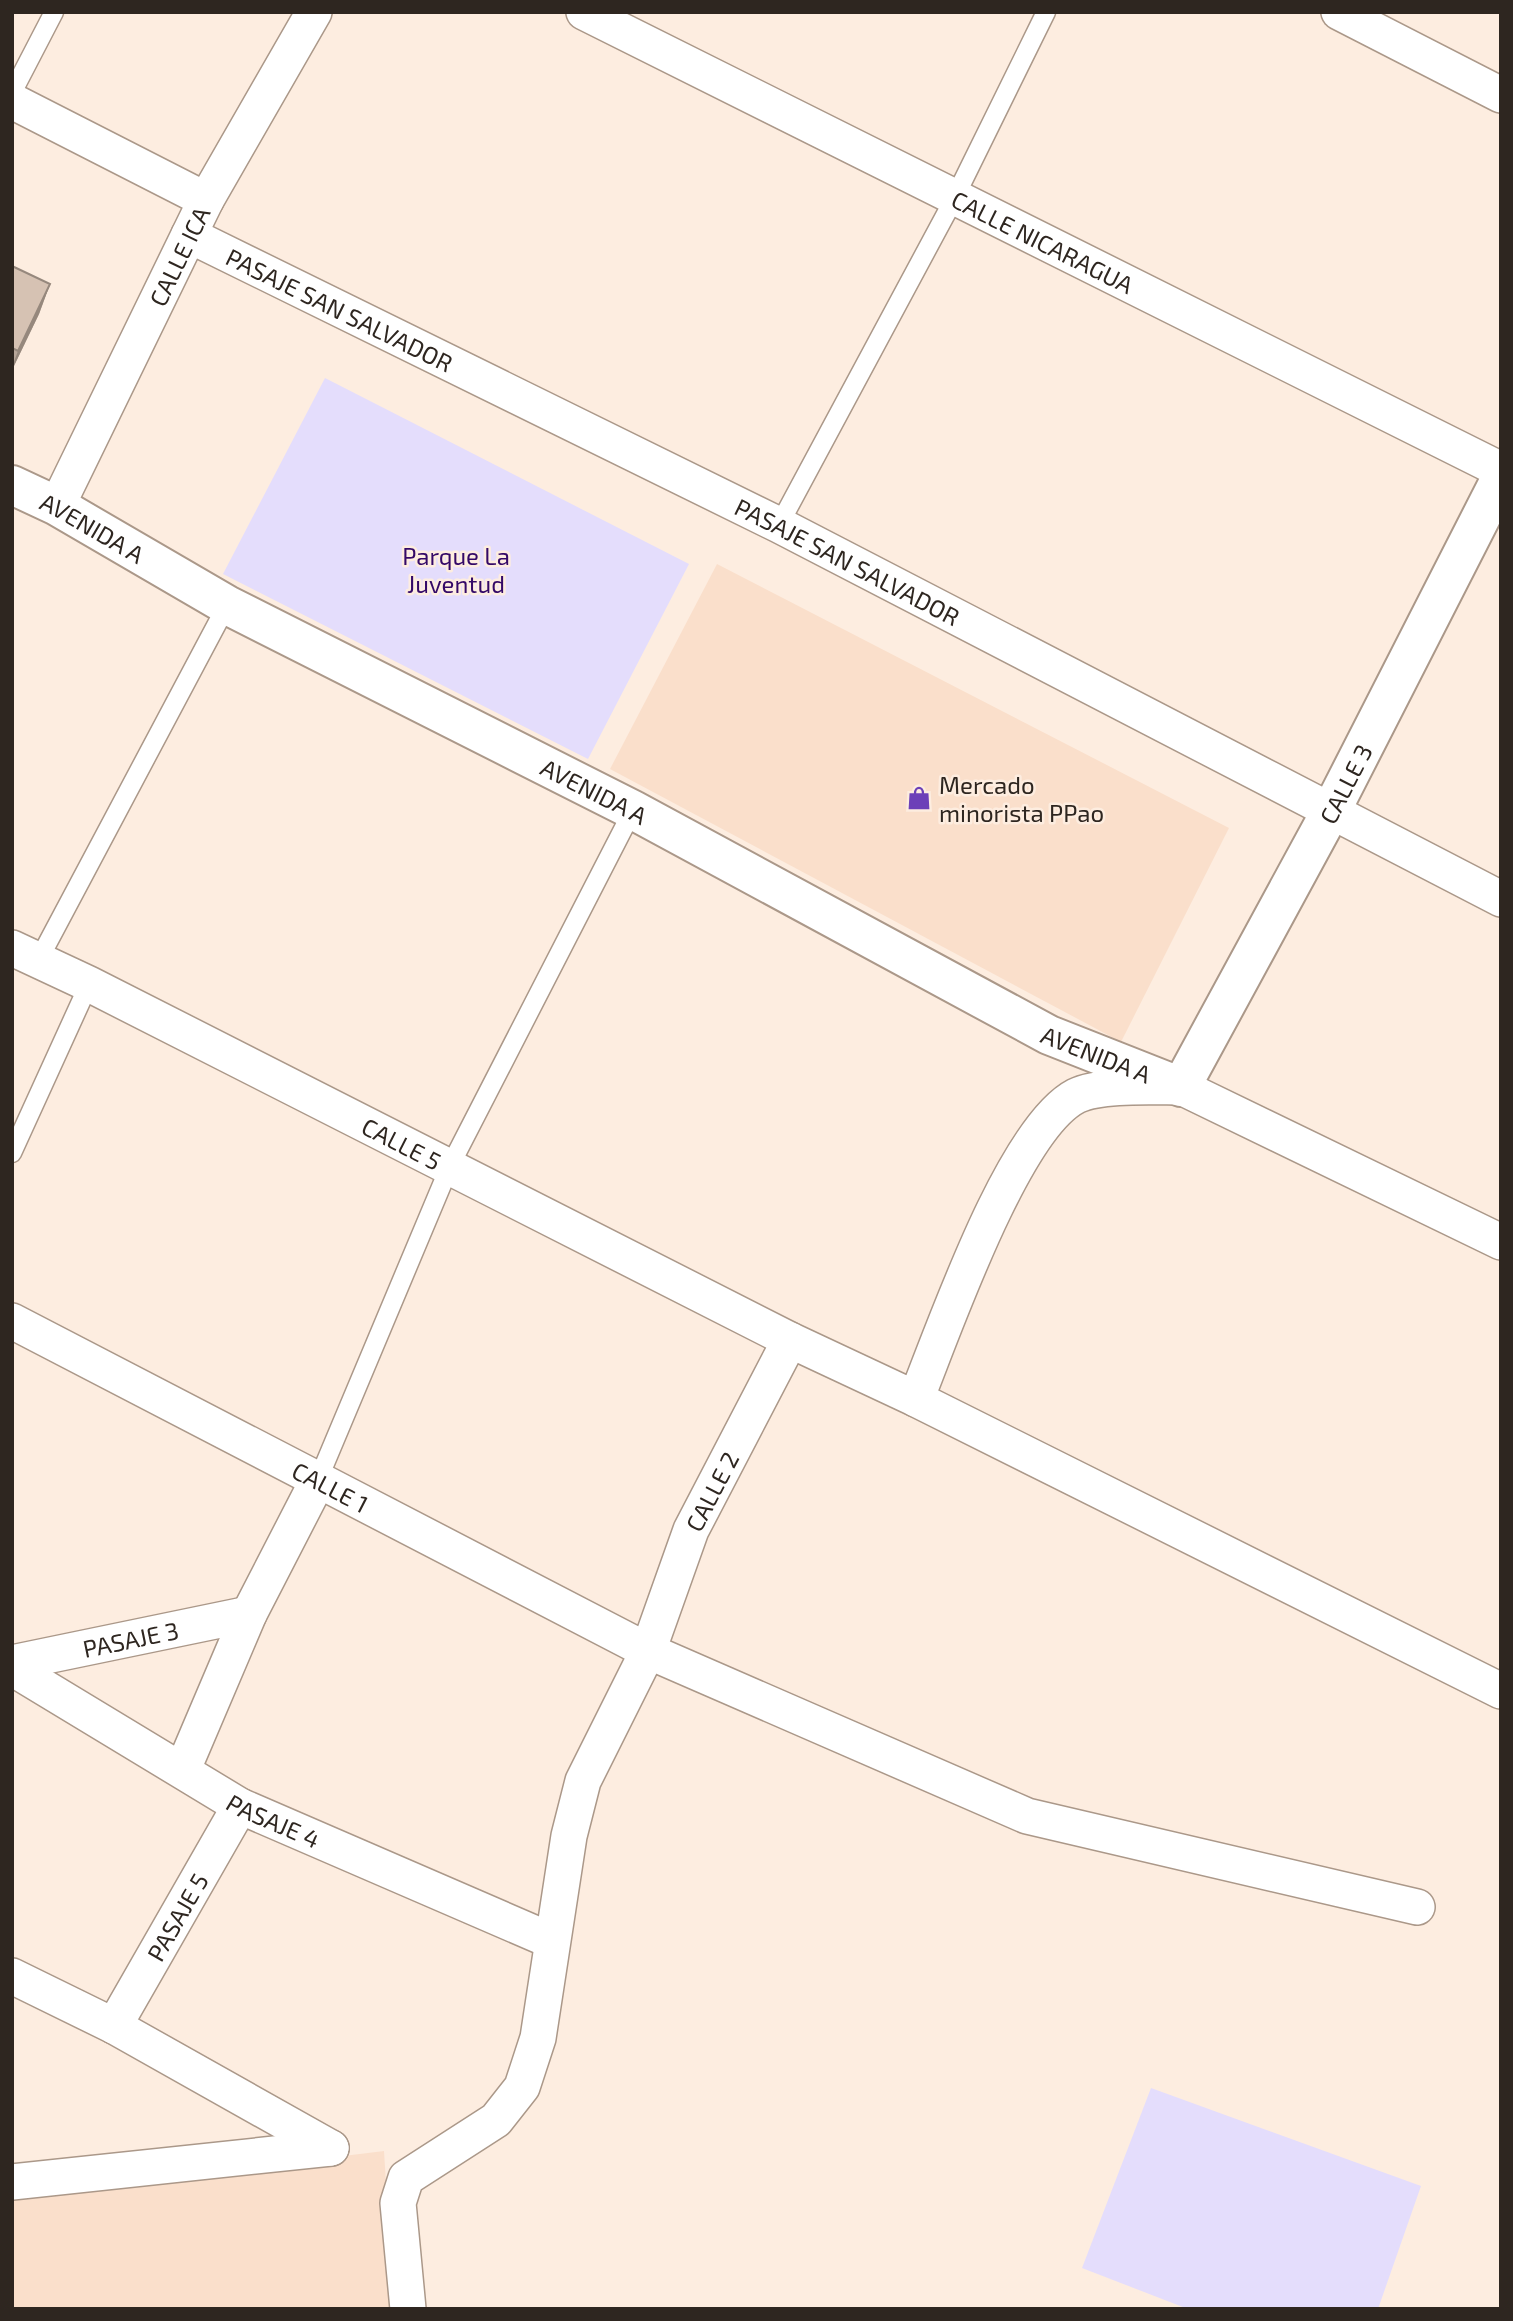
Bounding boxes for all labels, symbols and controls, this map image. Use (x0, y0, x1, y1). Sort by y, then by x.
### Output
street label: CALLE NICARAGUA (947, 184, 1139, 299)
street label: CALLE ICA (142, 202, 215, 311)
street label: PASAJE SAN SALVADOR (222, 241, 458, 377)
street label: AVENIDA A (36, 486, 150, 568)
street label: PASAJE SAN SALVADOR (731, 491, 965, 631)
park label: Parque La Juventud (402, 541, 510, 598)
street label: CALLE 3 (1313, 739, 1377, 828)
street label: AVENIDA A (536, 752, 653, 830)
place label: Mercado minorista PPao (939, 770, 1104, 827)
shop icon: Mercado minorista PPao (905, 784, 933, 812)
street label: AVENIDA A (1037, 1019, 1155, 1088)
street label: CALLE 5 (357, 1111, 446, 1175)
street label: CALLE 2 (679, 1447, 744, 1536)
street label: CALLE 1 (288, 1455, 374, 1518)
street label: PASAJE 3 (80, 1614, 181, 1663)
street label: PASAJE 4 (222, 1787, 324, 1853)
street label: PASAJE 5 (140, 1868, 213, 1966)

